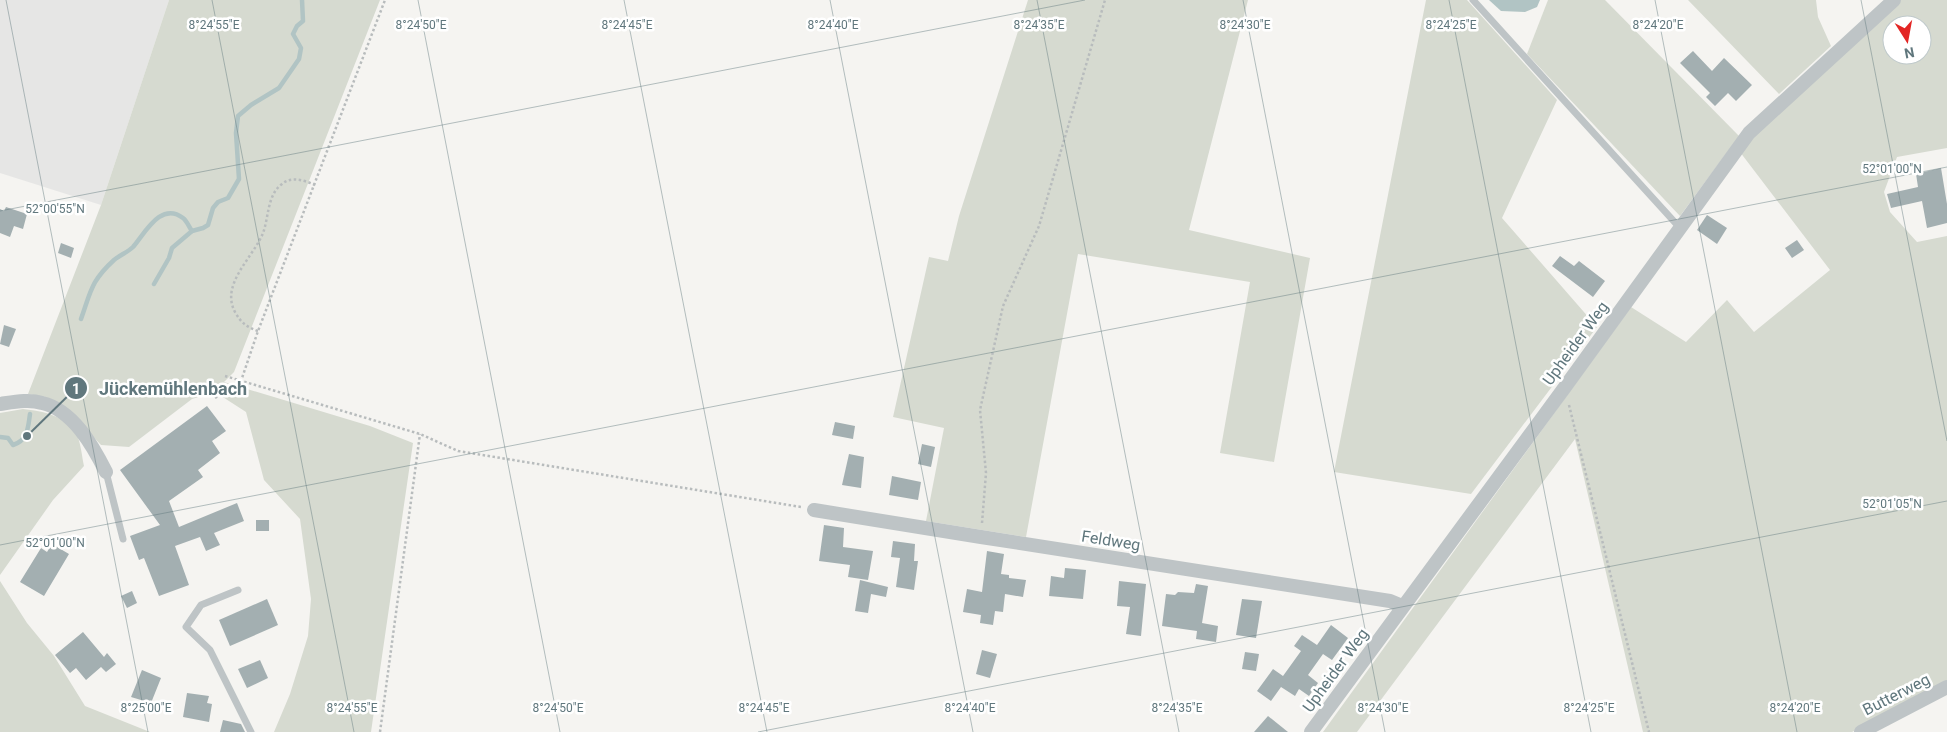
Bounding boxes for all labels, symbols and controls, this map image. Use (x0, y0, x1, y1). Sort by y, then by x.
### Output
north arrow (1882, 15, 1932, 65)
text: 8°24'55"E (189, 18, 240, 32)
text: 8°24'50"E (396, 18, 447, 32)
text: 8°24'45"E (602, 18, 653, 32)
text: 8°24'40"E (808, 18, 859, 32)
text: 8°24'35"E (1014, 18, 1065, 32)
text: 8°24'30"E (1220, 18, 1271, 32)
text: 8°24'25"E (1426, 18, 1477, 32)
text: 8°24'20"E (1633, 18, 1684, 32)
text: N (1903, 44, 1916, 62)
text: 52°01'00"N (1862, 162, 1922, 176)
text: 52°00'55"N (25, 202, 85, 216)
street label: Upheider Weg (1539, 298, 1612, 389)
callout: Jückemühlenbach (64, 372, 257, 405)
text: Jückemühlenbach (99, 378, 247, 399)
text: 1 (72, 380, 80, 398)
text: 52°01'05"N (1862, 497, 1922, 511)
street label: Feldweg (1080, 526, 1142, 555)
text: 52°01'00"N (25, 536, 85, 550)
street label: Upheider Weg (1299, 625, 1372, 716)
street label: Butterweg (1859, 669, 1933, 719)
text: 8°25'00"E (121, 701, 172, 715)
text: 8°24'55"E (327, 701, 378, 715)
text: 8°24'50"E (533, 701, 584, 715)
text: 8°24'45"E (739, 701, 790, 715)
text: 8°24'40"E (945, 701, 996, 715)
text: 8°24'35"E (1152, 701, 1203, 715)
text: 8°24'30"E (1358, 701, 1409, 715)
text: 8°24'25"E (1564, 701, 1615, 715)
text: 8°24'20"E (1770, 701, 1821, 715)

